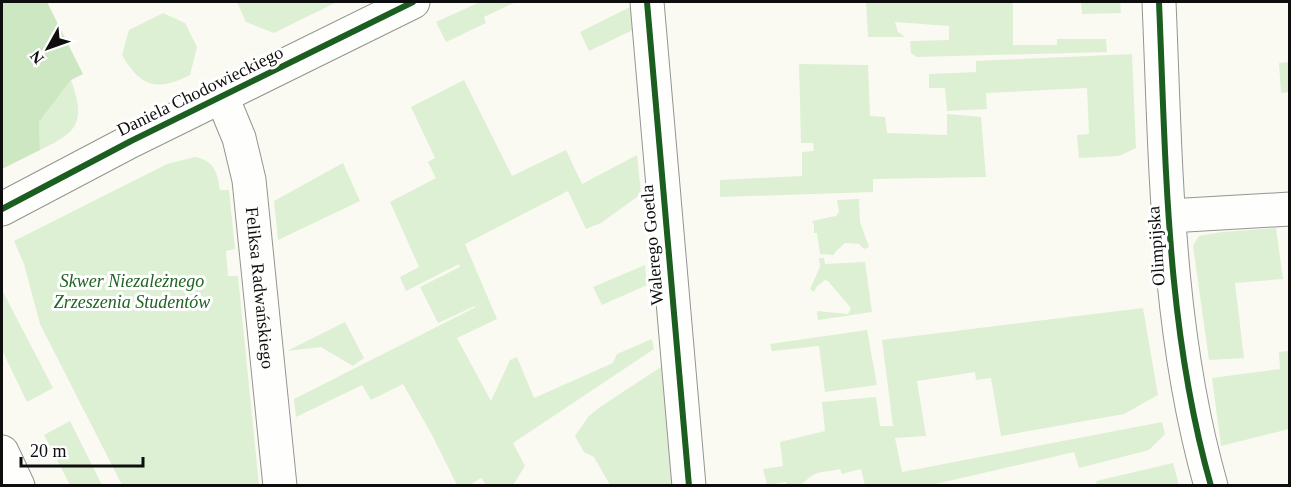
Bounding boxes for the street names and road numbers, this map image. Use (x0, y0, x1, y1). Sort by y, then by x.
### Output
street label: Daniela Chodowieckiego (114, 42, 286, 140)
street label: Walerego Goetla (637, 184, 667, 306)
street label: Olimpijska (1143, 205, 1169, 287)
street label: Feliksa Radwańskiego (242, 206, 278, 370)

